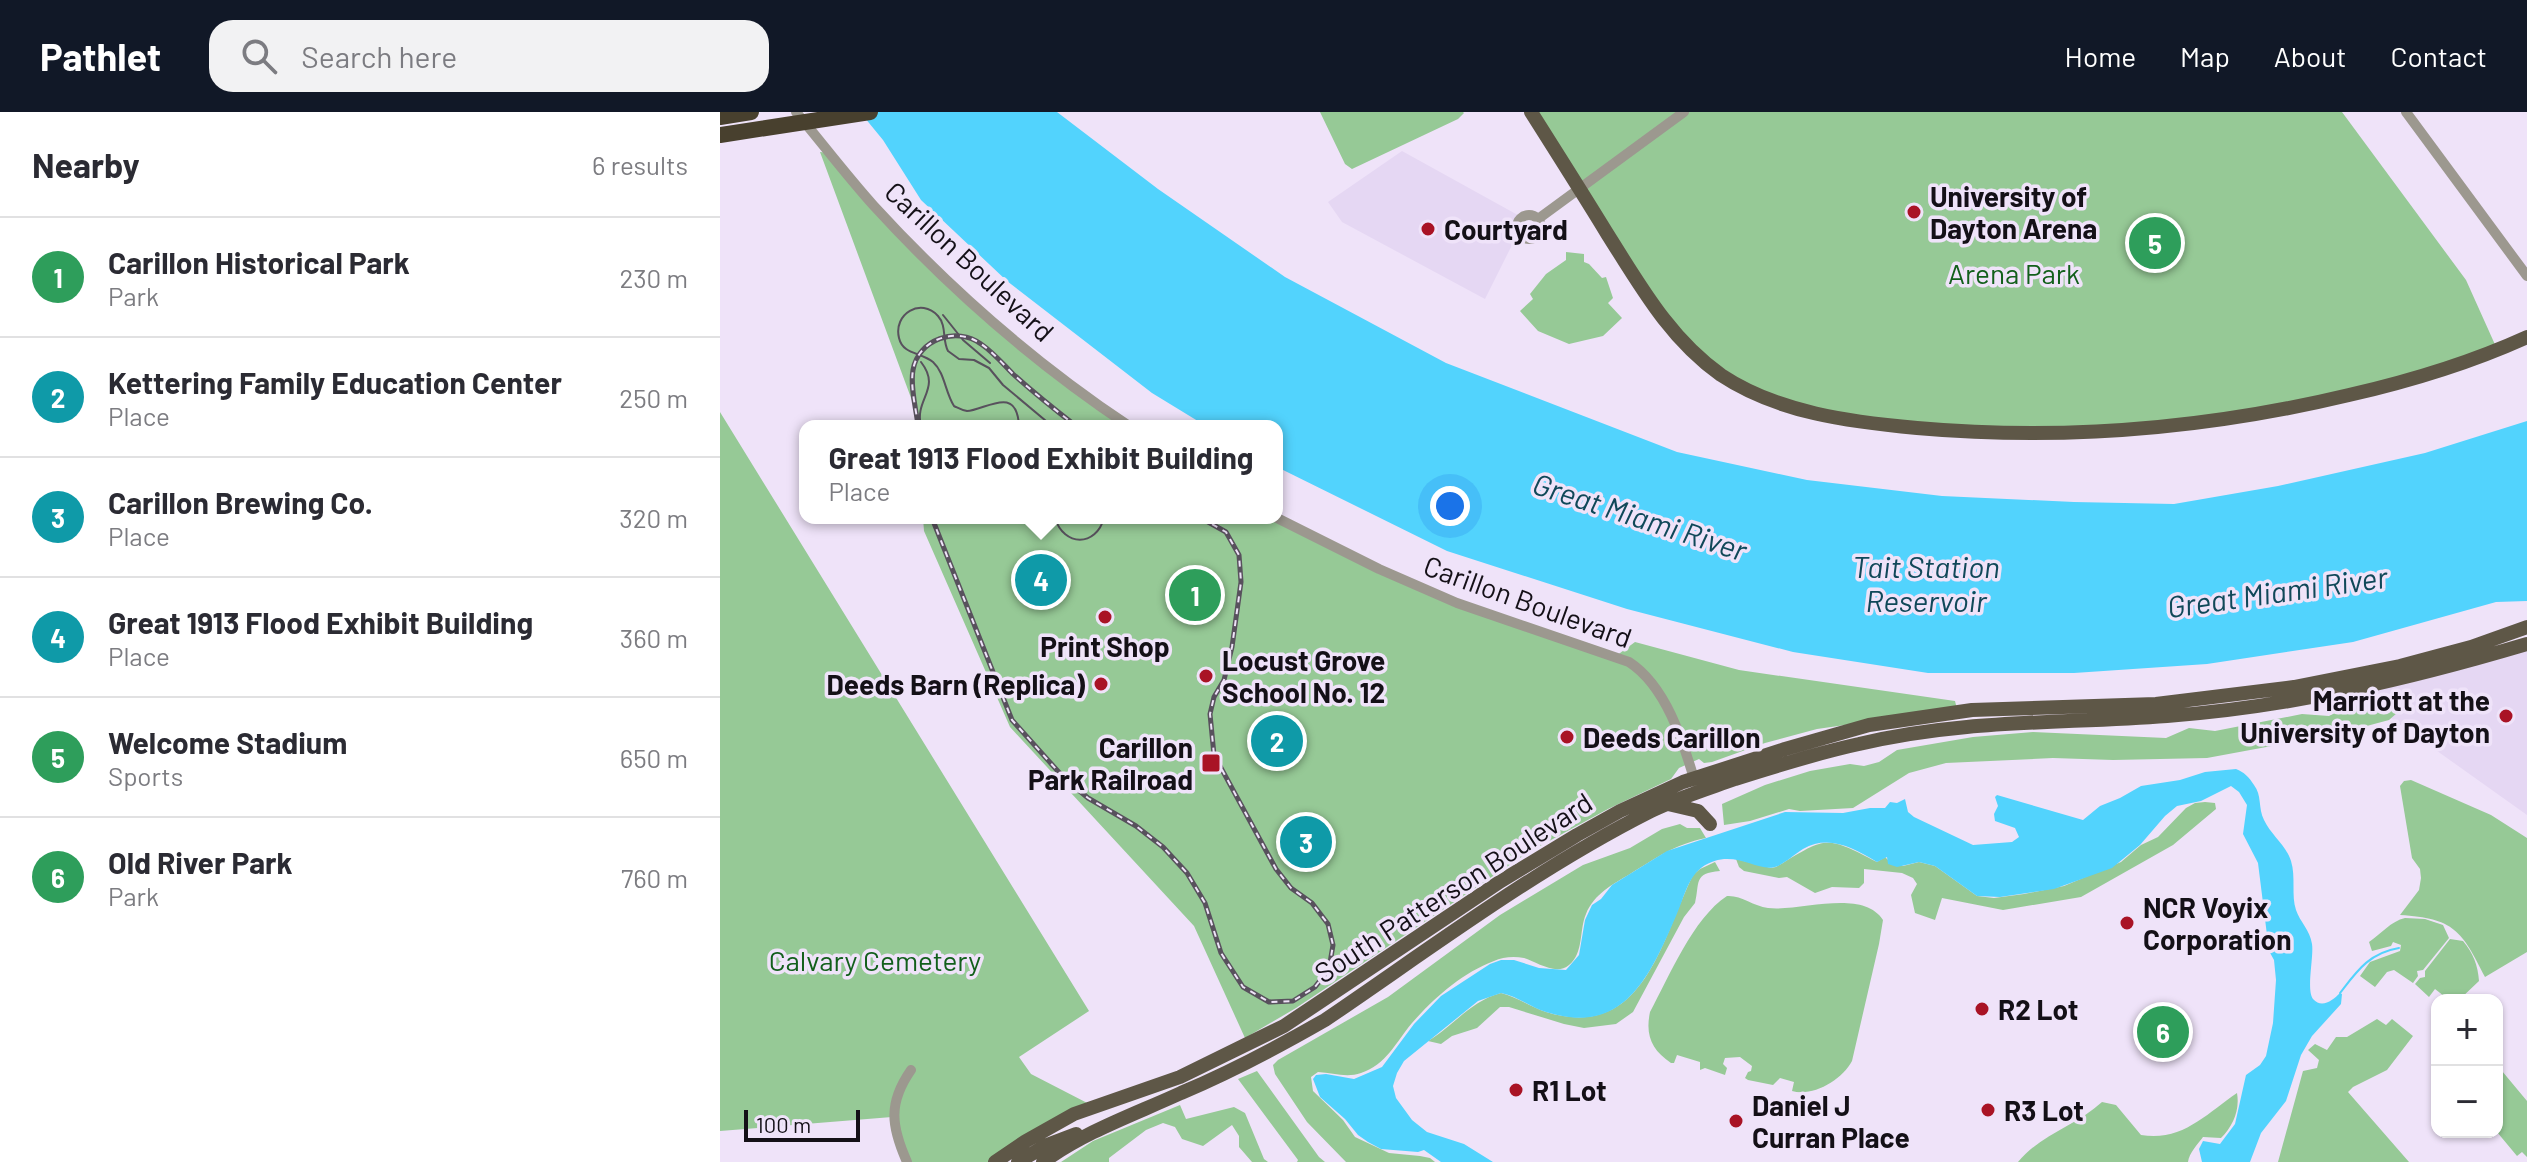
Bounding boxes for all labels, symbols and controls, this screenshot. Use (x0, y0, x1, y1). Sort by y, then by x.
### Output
search box (209, 20, 769, 92)
text: Pathlet (40, 33, 161, 79)
icon: search (237, 34, 281, 78)
text: Search here (301, 38, 457, 74)
text: Home (2065, 39, 2136, 73)
text: Map (2180, 39, 2230, 73)
text: About (2274, 39, 2346, 73)
text: Contact (2390, 39, 2487, 73)
text: Nearby (32, 144, 140, 185)
text: 6 results (592, 149, 688, 180)
street label: Carillon Boulevard (878, 174, 1062, 348)
place label: University of Dayton Arena (1930, 179, 2097, 245)
marker: University of Dayton Arena (1905, 203, 1923, 221)
place label: Courtyard (1444, 212, 1568, 246)
pin: 5 (2129, 213, 2181, 273)
marker: Courtyard (1419, 220, 1437, 238)
text: Carillon Historical Park (108, 244, 410, 280)
park label: Arena Park (1948, 256, 2080, 290)
text: 1 (53, 262, 63, 293)
text: 230 m (619, 262, 688, 293)
text: Park (108, 280, 159, 311)
text: Kettering Family Education Center (108, 364, 562, 400)
text: 2 (51, 382, 65, 413)
text: 250 m (619, 382, 688, 413)
text: Place (108, 400, 170, 431)
popup (799, 420, 1283, 524)
text: Great 1913 Flood Exhibit Building (828, 439, 1254, 475)
water label: Great Miami River (1529, 465, 1753, 568)
text: Place (828, 475, 890, 506)
text: Carillon Brewing Co. (108, 484, 373, 520)
your location (1430, 486, 1470, 526)
text: 3 (51, 502, 65, 533)
text: 320 m (619, 502, 688, 533)
text: Place (108, 520, 170, 551)
street label: Carillon Boulevard (1419, 548, 1637, 654)
water label: Tait Station Reservoir (1852, 548, 2000, 618)
pin: 4 (1015, 550, 1067, 610)
water label: Great Miami River (2164, 558, 2391, 624)
pin: 1 (1169, 565, 1221, 625)
text: Great 1913 Flood Exhibit Building (108, 604, 533, 640)
marker: Print Shop (1096, 608, 1114, 626)
text: 4 (50, 622, 66, 653)
text: 360 m (620, 622, 688, 653)
place label: Print Shop (1040, 629, 1170, 663)
text: Place (108, 640, 170, 671)
place label: Locust Grove School No. 12 (1222, 643, 1385, 709)
place label: Deeds Barn (Replica) (827, 667, 1085, 701)
marker: Locust Grove School No. 12 (1197, 667, 1215, 685)
marker: Deeds Barn (Replica) (1092, 675, 1110, 693)
place label: Marriott at the University of Dayton (2240, 683, 2490, 749)
marker: Marriott at the University of Dayton (2497, 707, 2515, 725)
pin: 2 (1251, 711, 1303, 771)
place label: Deeds Carillon (1583, 720, 1761, 754)
text: Welcome Stadium (108, 724, 347, 760)
marker: Deeds Carillon (1558, 728, 1576, 746)
place label: Carillon Park Railroad (1028, 730, 1193, 796)
text: 5 (51, 742, 65, 773)
text: 650 m (620, 742, 688, 773)
marker: Carillon Park Railroad (1200, 752, 1222, 774)
text: Sports (108, 760, 183, 791)
street label: South Patterson Boulevard (1308, 784, 1598, 990)
pin: 3 (1280, 812, 1332, 872)
text: Old River Park (108, 844, 293, 880)
text: 6 (51, 862, 65, 893)
text: 760 m (621, 862, 688, 893)
text: Park (108, 880, 159, 911)
place label: NCR Voyix Corporation (2143, 890, 2291, 956)
marker: NCR Voyix Corporation (2118, 914, 2136, 932)
park label: Calvary Cemetery (769, 943, 981, 977)
place label: R2 Lot (1998, 992, 2078, 1026)
map controls (2431, 994, 2503, 1138)
button: + (2431, 994, 2503, 1066)
marker: R2 Lot (1973, 1000, 1991, 1018)
pin: 6 (2137, 1002, 2189, 1062)
button: − (2431, 1066, 2503, 1138)
place label: R1 Lot (1532, 1073, 1607, 1107)
marker: R1 Lot (1507, 1081, 1525, 1099)
place label: Daniel J Curran Place (1752, 1088, 1910, 1154)
place label: R3 Lot (2004, 1093, 2084, 1127)
marker: R3 Lot (1979, 1101, 1997, 1119)
scale bar (744, 1106, 860, 1142)
text: 100 m (756, 1111, 811, 1137)
marker: Daniel J Curran Place (1727, 1112, 1745, 1130)

